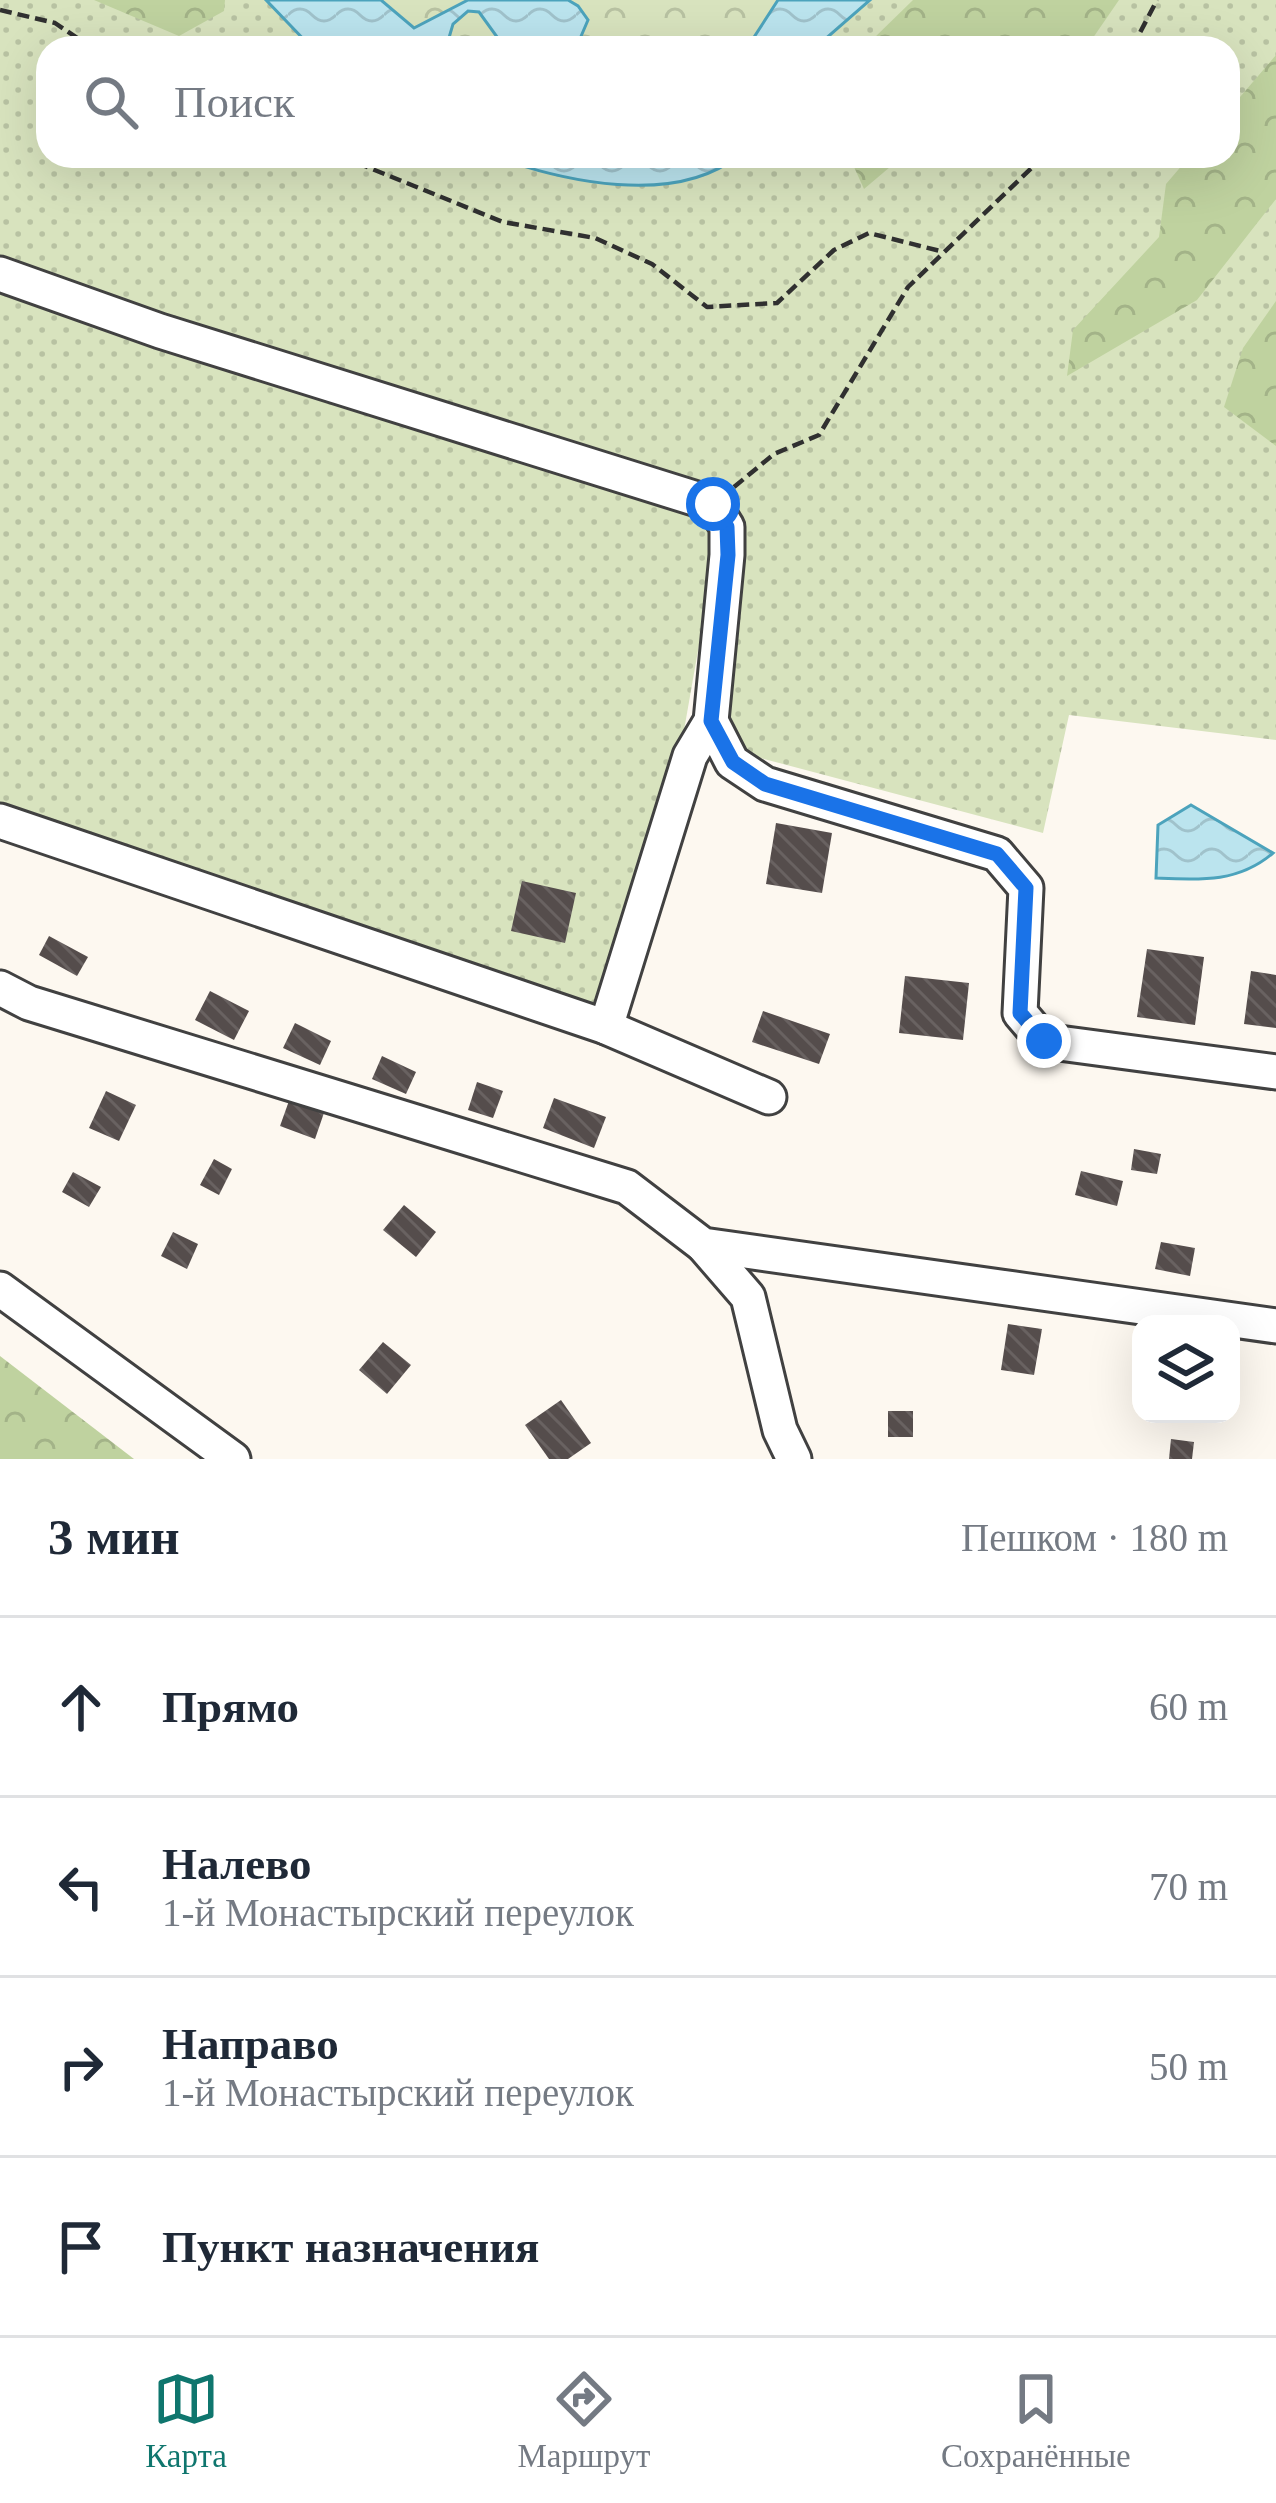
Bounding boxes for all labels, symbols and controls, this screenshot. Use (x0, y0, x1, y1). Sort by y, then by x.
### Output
search box (36, 36, 1240, 168)
icon: search (78, 69, 144, 135)
text: Поиск (174, 77, 295, 127)
route start (686, 477, 740, 531)
route end (1017, 1014, 1071, 1068)
map controls (1132, 1315, 1240, 1423)
button: layers (1132, 1315, 1240, 1423)
text: 3 мин (48, 1509, 180, 1565)
text: Пешком · 180 m (961, 1516, 1228, 1559)
icon: ahead (48, 1674, 114, 1740)
text: Прямо (162, 1682, 299, 1732)
text: 60 m (1149, 1685, 1228, 1728)
text: Налево (162, 1839, 312, 1889)
icon: left (48, 1854, 114, 1920)
text: 70 m (1149, 1865, 1228, 1908)
text: 1-й Монастырский переулок (162, 1891, 634, 1934)
text: Направо (162, 2019, 339, 2069)
icon: right (48, 2034, 114, 2100)
text: 50 m (1149, 2045, 1228, 2088)
text: 1-й Монастырский переулок (162, 2071, 634, 2114)
icon: arrive (48, 2214, 114, 2280)
text: Пункт назначения (162, 2222, 539, 2272)
tab: Карта (145, 2366, 227, 2475)
tab: Маршрут (518, 2366, 650, 2475)
tab: Сохранённые (941, 2366, 1131, 2475)

